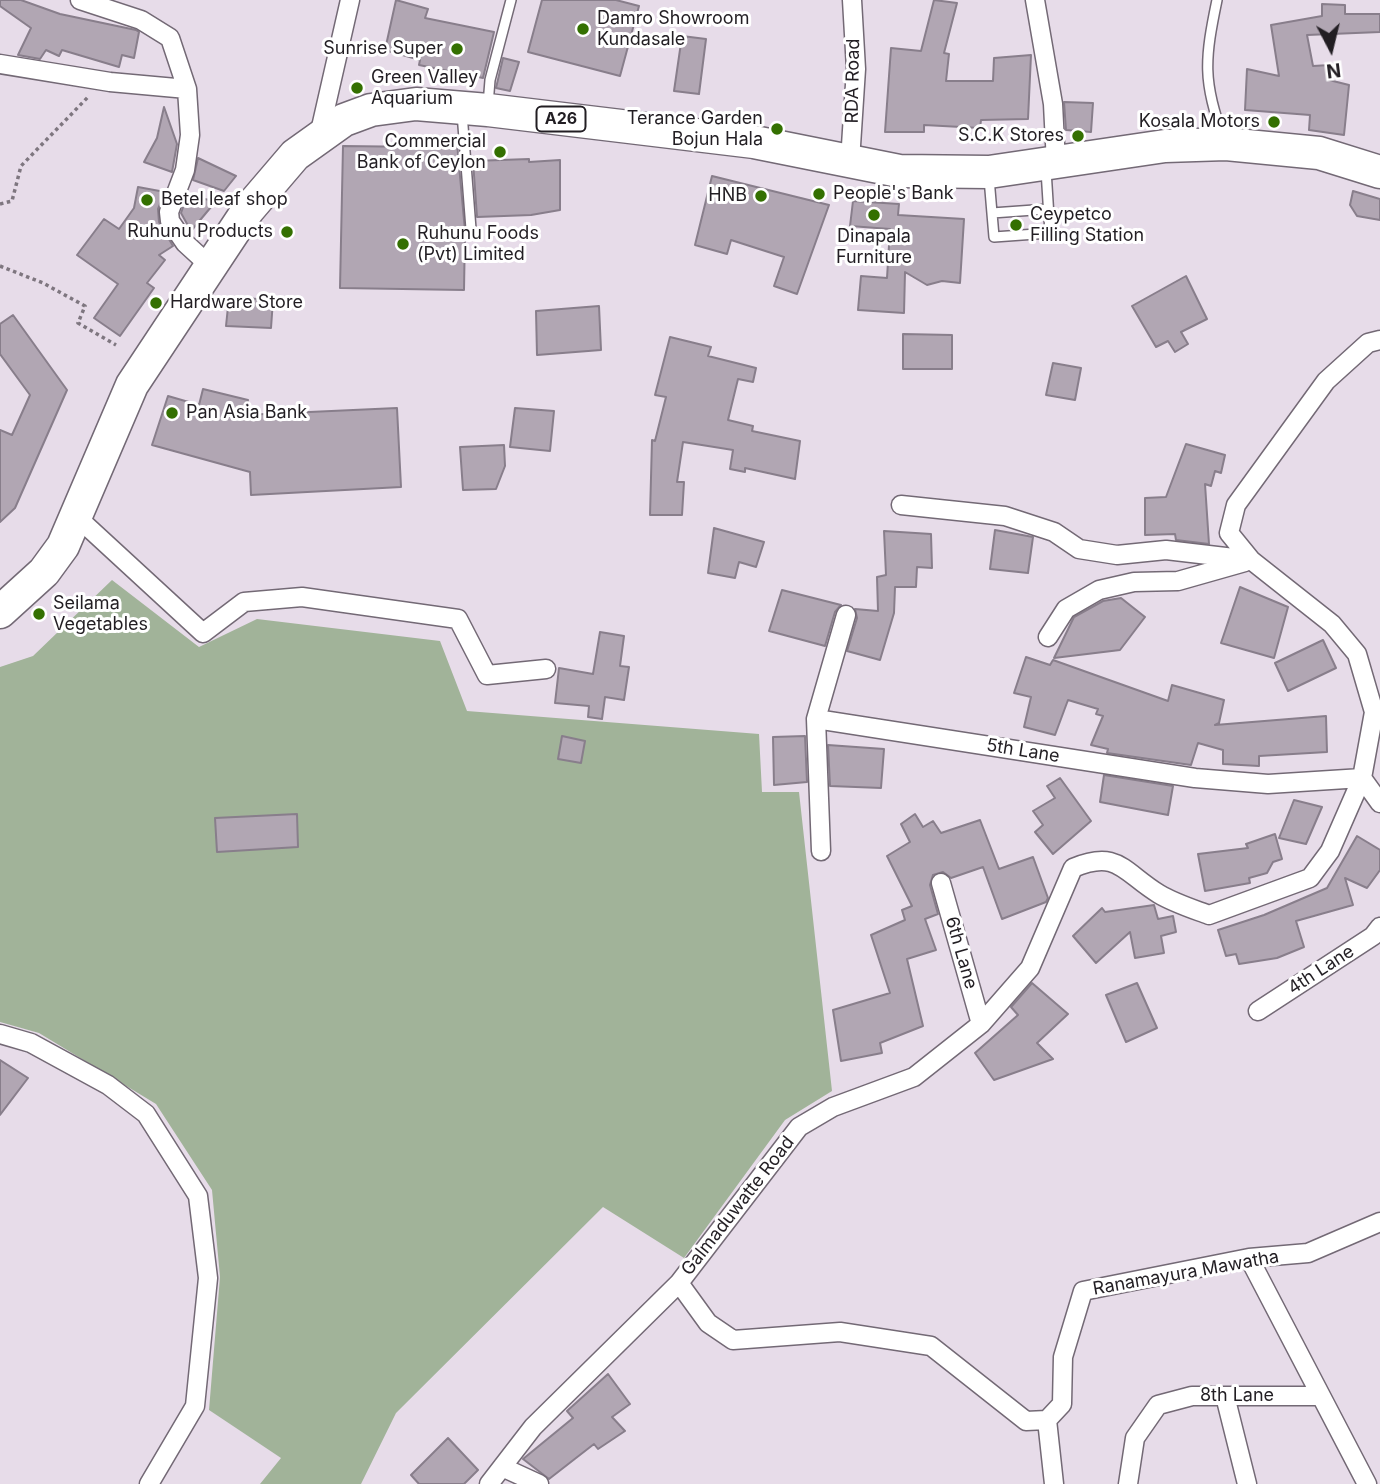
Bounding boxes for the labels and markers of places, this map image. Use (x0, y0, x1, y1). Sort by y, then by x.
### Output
place label: Damro Showroom Kundasale (597, 8, 749, 50)
marker: Damro Showroom Kundasale (575, 21, 591, 37)
place label: Sunrise Super (323, 38, 443, 60)
marker: Sunrise Super (449, 41, 465, 57)
place label: Green Valley Aquarium (371, 67, 478, 110)
marker: Green Valley Aquarium (349, 80, 365, 96)
place label: Terance Garden Bojun Hala (627, 108, 763, 150)
place label: Kosala Motors (1139, 111, 1260, 133)
marker: Kosala Motors (1266, 114, 1282, 130)
marker: Terance Garden Bojun Hala (769, 121, 785, 137)
place label: S.C.K Stores (958, 125, 1064, 147)
marker: S.C.K Stores (1070, 128, 1086, 144)
place label: Commercial Bank of Ceylon (357, 131, 486, 174)
marker: Commercial Bank of Ceylon (492, 144, 508, 160)
place label: People's Bank (833, 183, 954, 205)
place label: HNB (708, 185, 747, 207)
marker: People's Bank (811, 186, 827, 202)
marker: HNB (753, 188, 769, 204)
place label: Betel leaf shop (161, 189, 288, 211)
marker: Betel leaf shop (139, 192, 155, 208)
place label: Ceypetco Filling Station (1030, 204, 1144, 246)
marker: Dinapala Furniture (866, 207, 882, 223)
marker: Ceypetco Filling Station (1008, 217, 1024, 233)
place label: Ruhunu Products (127, 221, 273, 243)
place label: Ruhunu Foods (Pvt) Limited (417, 223, 539, 266)
marker: Ruhunu Products (279, 224, 295, 240)
place label: Dinapala Furniture (836, 226, 912, 268)
marker: Ruhunu Foods (Pvt) Limited (395, 236, 411, 252)
place label: Hardware Store (170, 292, 303, 314)
marker: Hardware Store (148, 295, 164, 311)
place label: Pan Asia Bank (186, 402, 307, 424)
marker: Pan Asia Bank (164, 405, 180, 421)
place label: Seilama Vegetables (53, 593, 148, 636)
marker: Seilama Vegetables (31, 606, 47, 622)

